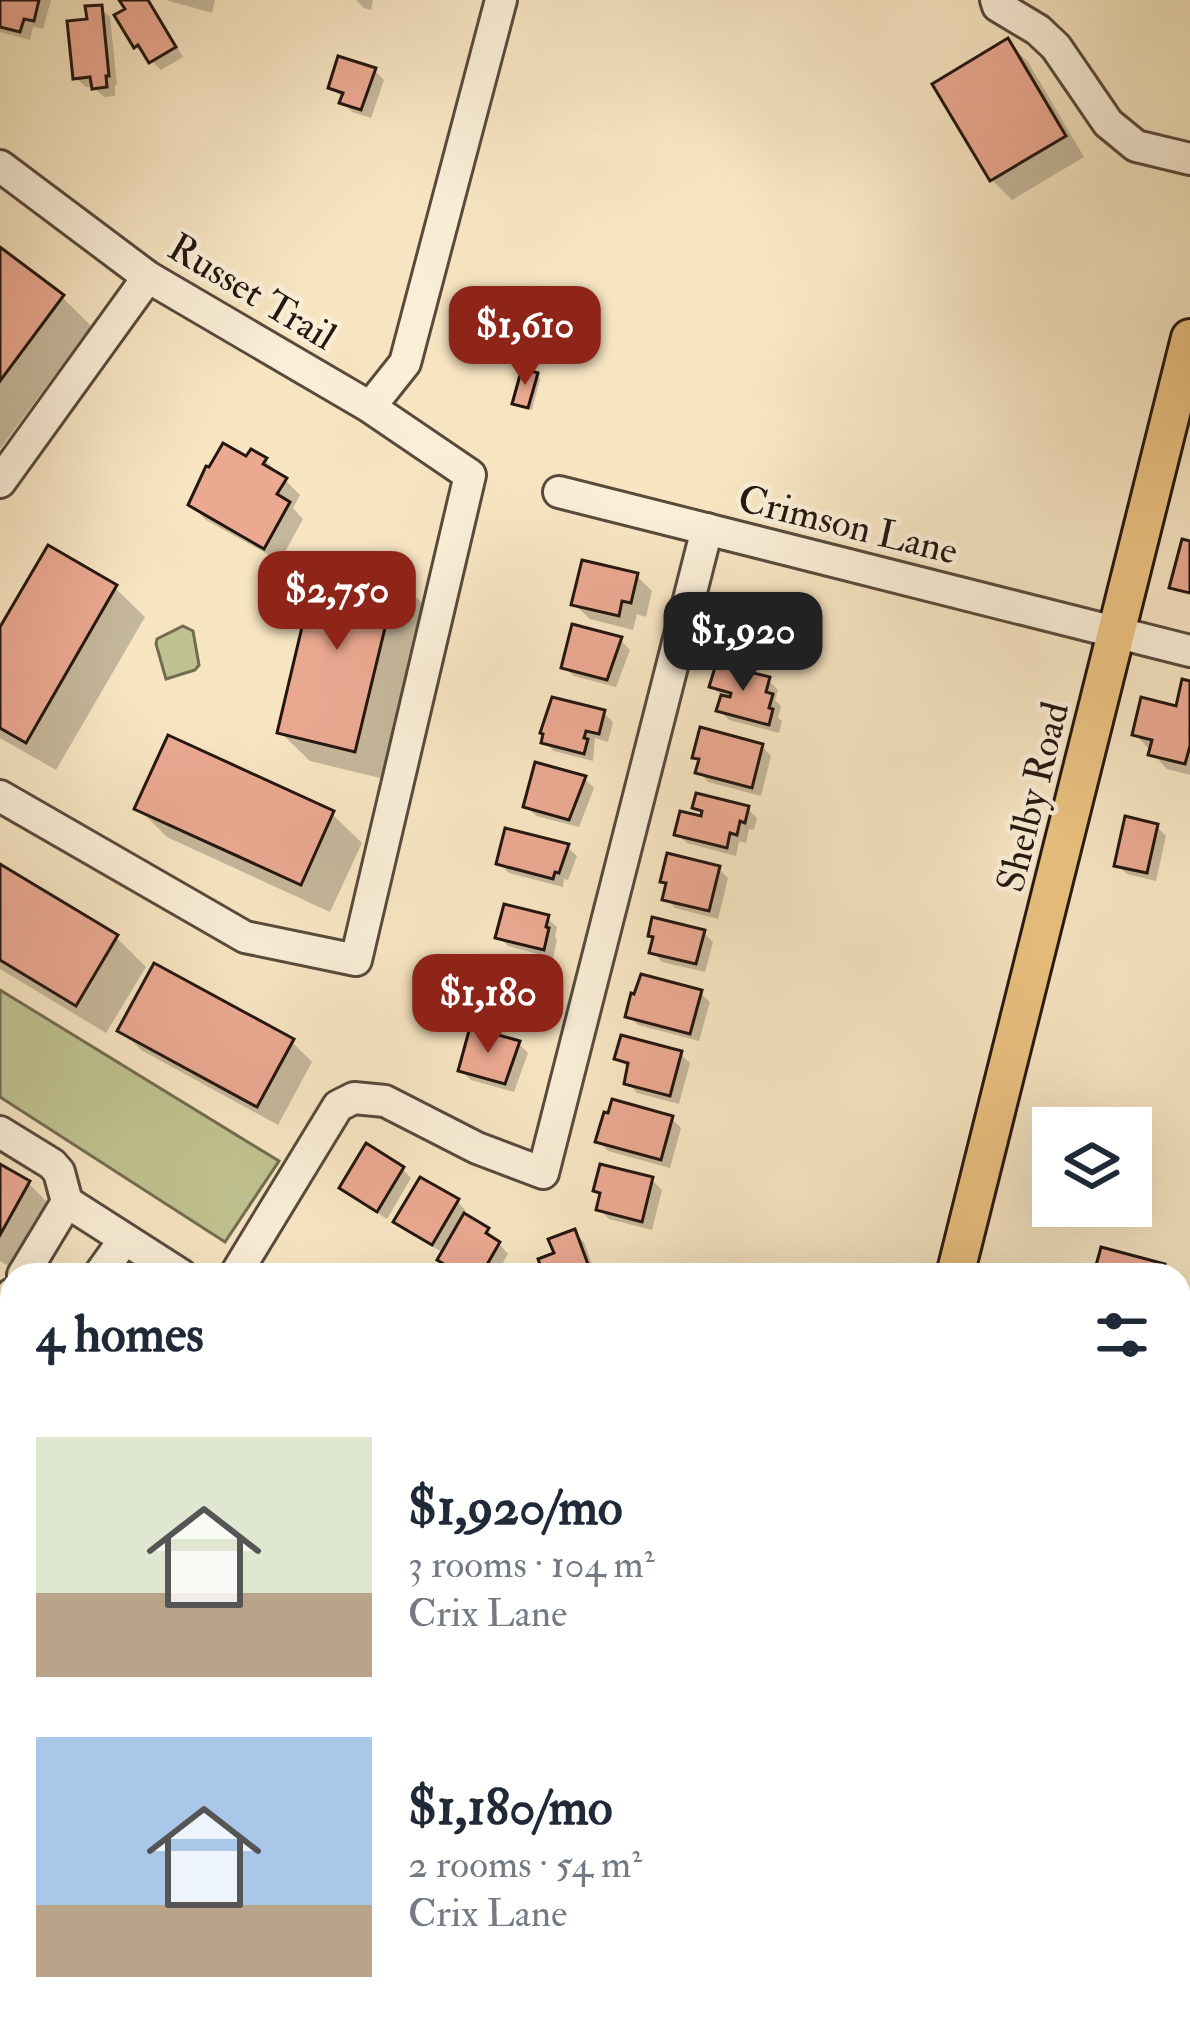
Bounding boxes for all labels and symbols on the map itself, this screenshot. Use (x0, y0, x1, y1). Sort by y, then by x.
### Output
street label: Russet Trail (159, 223, 345, 361)
pin: $1,610 (427, 286, 623, 388)
street label: Crimson Lane (733, 474, 963, 576)
pin: $2,750 (239, 551, 435, 653)
pin: $1,920 (645, 592, 841, 694)
street label: Shelby Road (986, 697, 1080, 897)
pin: $1,180 (390, 954, 586, 1056)

